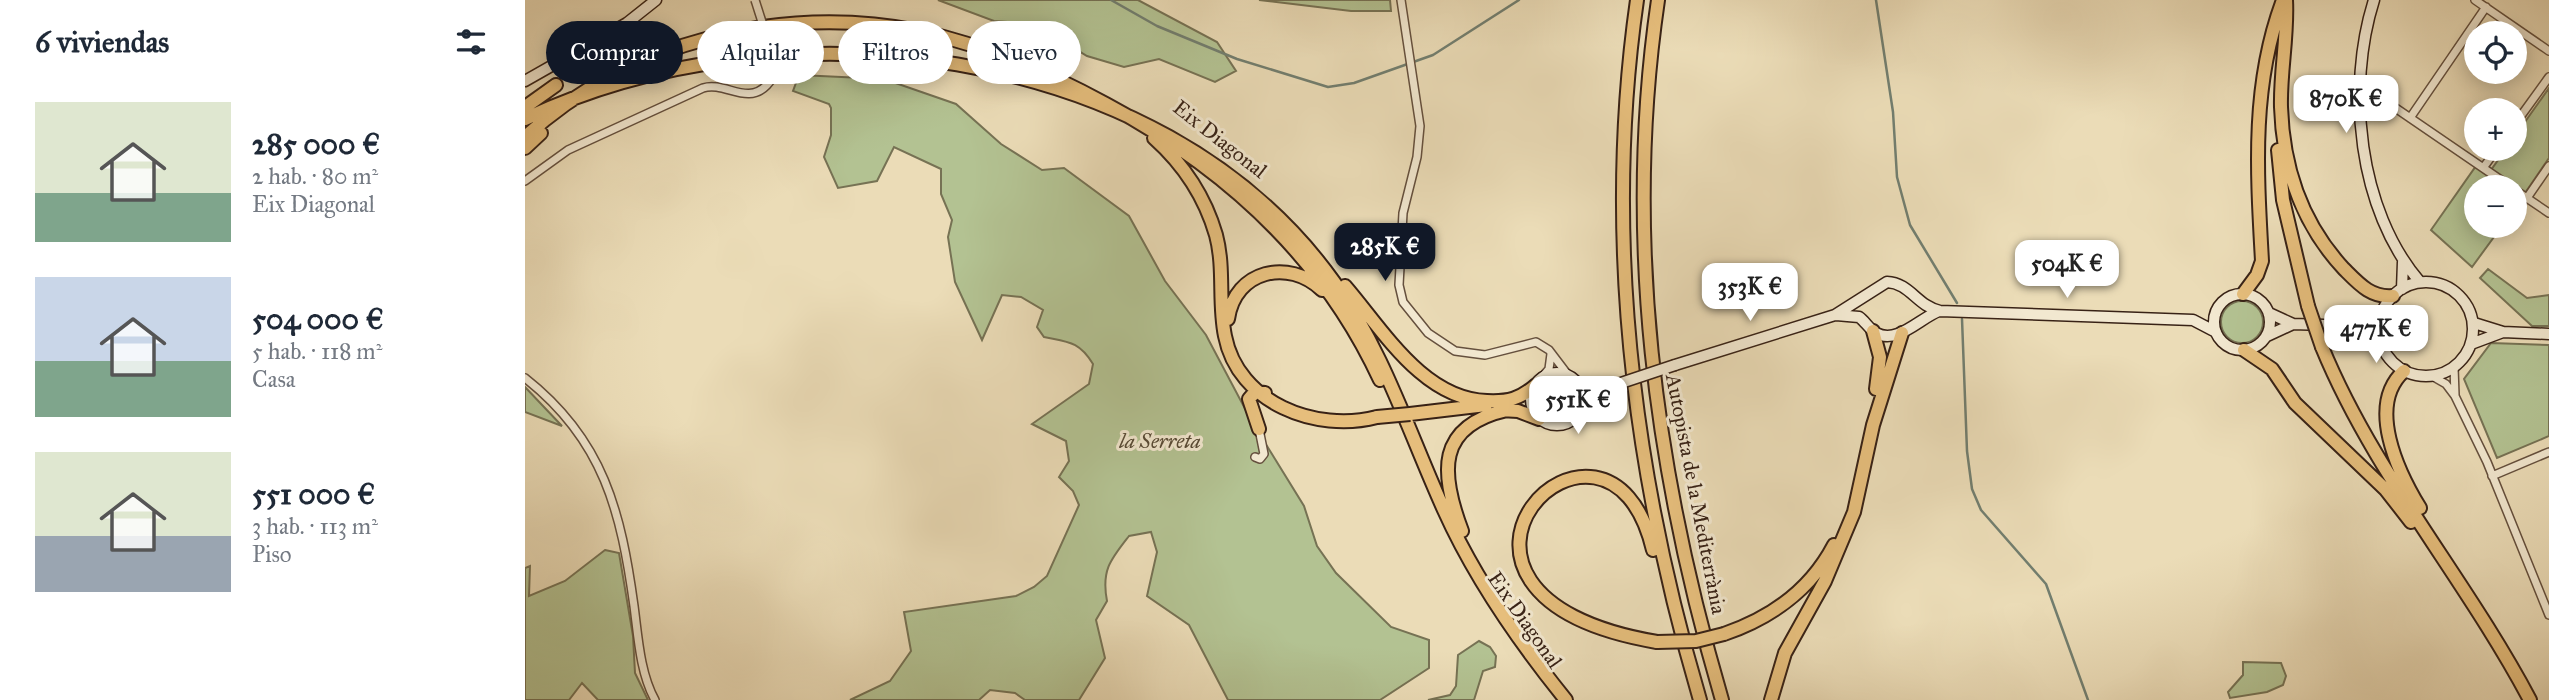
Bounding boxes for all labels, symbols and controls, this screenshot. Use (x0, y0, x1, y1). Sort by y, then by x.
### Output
chip: Comprar (546, 21, 683, 84)
chip: Alquilar (697, 21, 824, 84)
chip: Filtros (838, 21, 953, 84)
chip: Nuevo (967, 21, 1081, 84)
map controls (2464, 21, 2527, 238)
button: locate (2464, 21, 2527, 84)
icon: filters (452, 23, 490, 61)
text: 6 viviendas (35, 24, 169, 60)
pin: 870K € (2289, 76, 2403, 135)
text: 870K € (2309, 84, 2383, 112)
street label: Eix Diagonal (1168, 94, 1273, 184)
button: + (2464, 98, 2527, 161)
text: 285 000 € (252, 126, 380, 162)
icon: home (91, 130, 175, 214)
text: 2 hab. · 80 m² (252, 162, 378, 190)
button: − (2464, 175, 2527, 238)
text: Eix Diagonal (252, 190, 375, 218)
pin: 285K € (1328, 224, 1442, 283)
text: 285K € (1350, 232, 1420, 260)
pin: 504K € (2010, 240, 2124, 300)
text: 504K € (2031, 249, 2103, 277)
pin: 353K € (1693, 264, 1807, 323)
text: 353K € (1718, 272, 1782, 300)
text: 504 000 € (252, 301, 384, 337)
icon: home (91, 305, 175, 389)
pin: 477K € (2319, 306, 2433, 365)
text: 477K € (2340, 314, 2412, 342)
text: 5 hab. · 118 m² (252, 337, 382, 365)
text: Casa (252, 365, 296, 393)
street label: Autopista de la Mediterrània (1660, 371, 1732, 616)
pin: 551K € (1521, 376, 1635, 436)
text: 551K € (1545, 385, 1611, 413)
park label: la Serreta (1118, 428, 1201, 454)
text: 551 000 € (252, 476, 375, 512)
icon: home (91, 480, 175, 564)
text: 3 hab. · 113 m² (252, 512, 378, 540)
text: Piso (252, 540, 292, 568)
street label: Eix Diagonal (1482, 567, 1568, 674)

